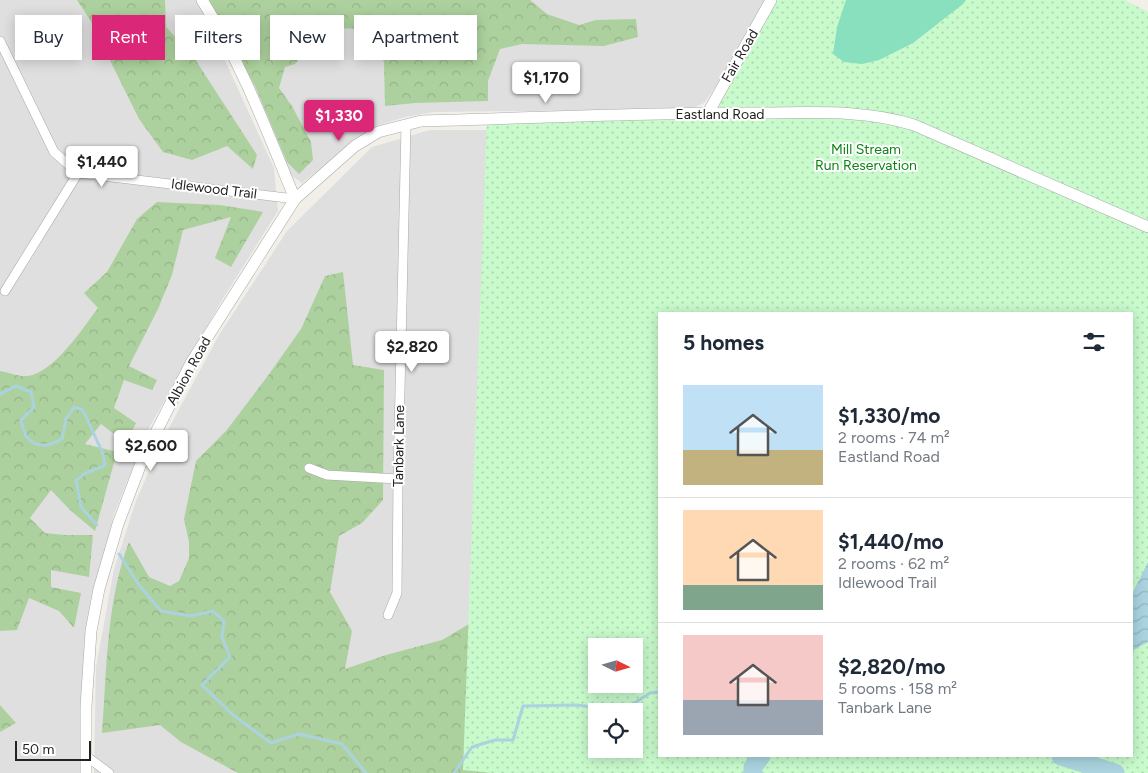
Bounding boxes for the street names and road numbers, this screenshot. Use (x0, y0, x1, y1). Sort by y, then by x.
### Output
street label: Fair Road (718, 26, 762, 86)
street label: Eastland Road (675, 106, 765, 123)
street label: Idlewood Trail (170, 175, 258, 203)
street label: Albion Road (163, 334, 215, 408)
street label: Tanbark Lane (390, 405, 408, 487)

